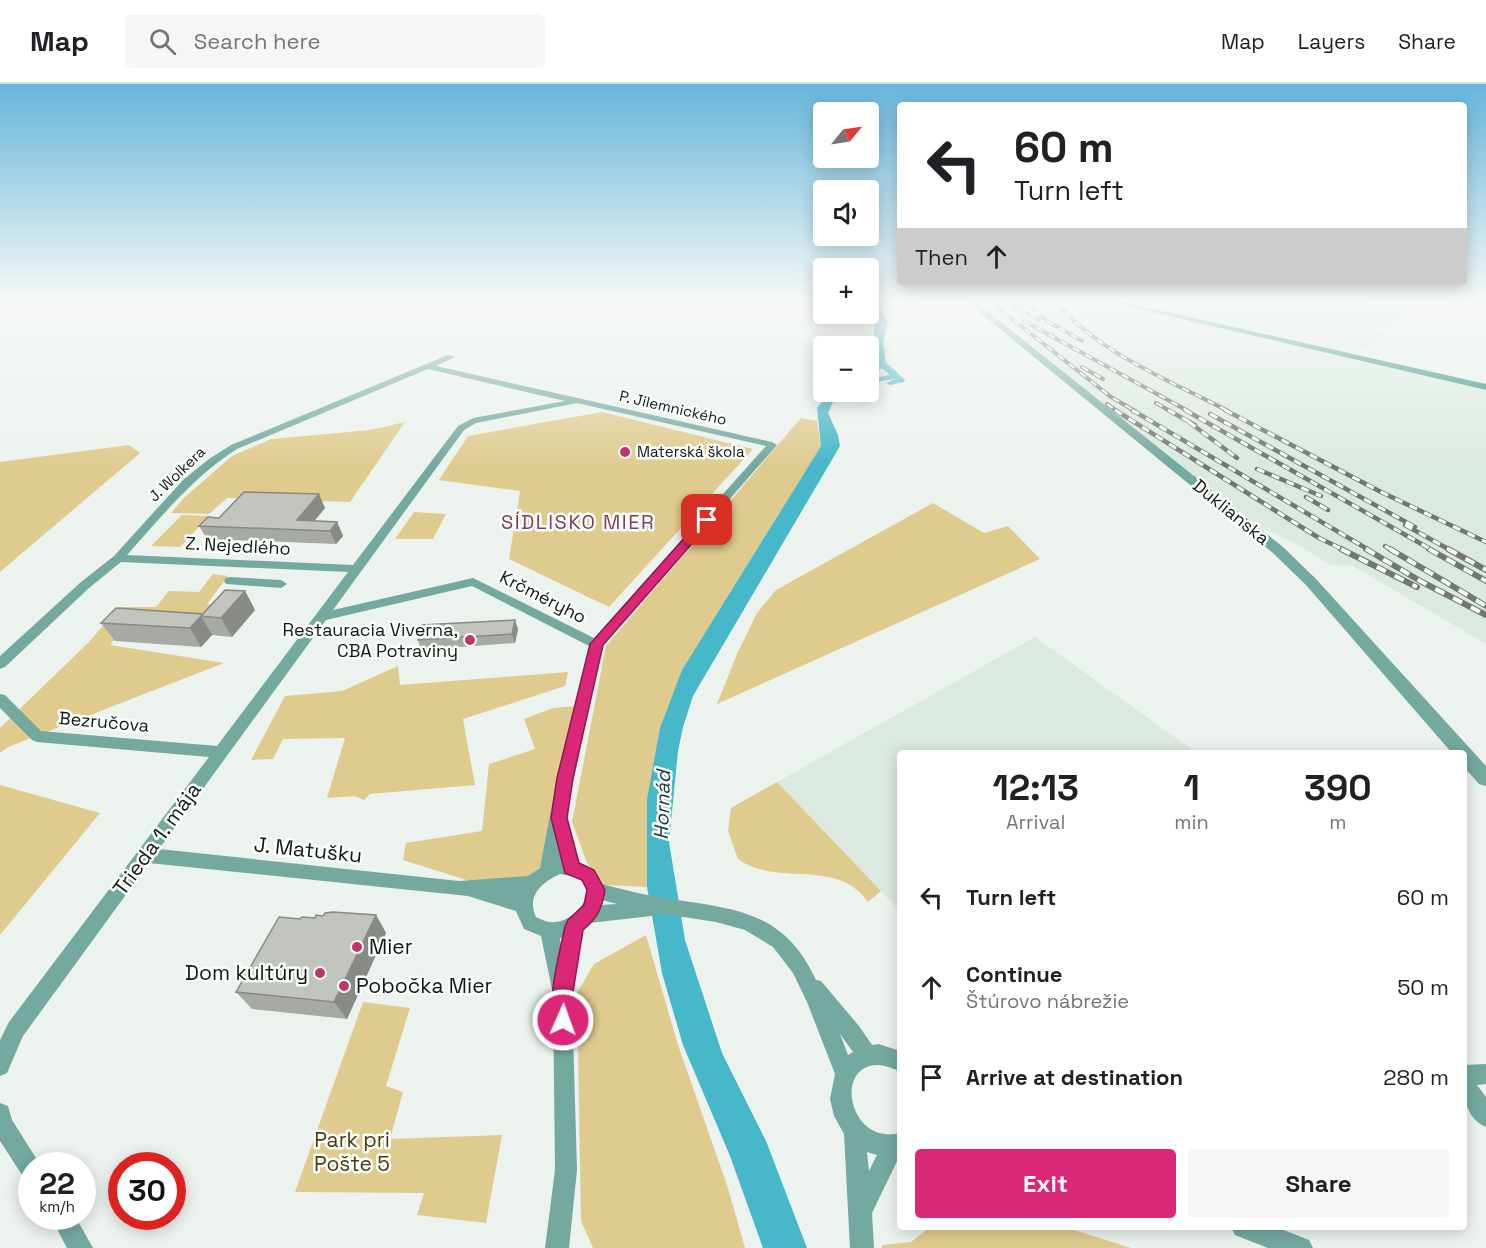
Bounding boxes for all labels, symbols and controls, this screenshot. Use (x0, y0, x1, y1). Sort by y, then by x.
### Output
search box (125, 14, 545, 68)
text: Map (30, 23, 89, 59)
icon: search (146, 25, 179, 58)
text: Search here (194, 27, 321, 55)
text: Map (1221, 28, 1265, 55)
text: Layers (1298, 28, 1365, 55)
text: Share (1398, 28, 1456, 55)
north arrow (813, 102, 879, 168)
map controls (813, 102, 879, 402)
text: 60 m (1014, 121, 1114, 174)
icon: left (915, 126, 993, 204)
text: Turn left (1014, 173, 1124, 208)
button: sound (813, 180, 879, 246)
icon: ahead (980, 240, 1013, 273)
text: Then (915, 243, 968, 271)
button: + (813, 258, 879, 324)
button: − (813, 336, 879, 402)
street label: P. Jilemnického (618, 386, 729, 429)
street label: J. Wolkera (144, 442, 209, 505)
place label: Materská škola (637, 442, 745, 461)
marker: Materská škola (618, 445, 632, 459)
street label: Duklianska (1188, 474, 1274, 550)
pin (681, 494, 732, 545)
icon: arrive (690, 503, 723, 536)
district label: SÍDLISKO MIER (501, 509, 655, 535)
street label: Z. Nejedlého (185, 531, 291, 560)
street label: Krčméryho (496, 565, 590, 628)
place label: Restauracia Viverna, CBA Potraviny (283, 618, 458, 662)
marker: Restauracia Viverna, CBA Potraviny (463, 633, 477, 647)
street label: Bezručova (58, 706, 150, 737)
text: 12:13 (992, 765, 1079, 811)
text: 1 (1183, 765, 1200, 811)
text: 390 (1304, 765, 1372, 811)
water label: Hornád (648, 768, 676, 840)
street label: Trieda 1. mája (106, 777, 207, 901)
text: Arrival (1006, 809, 1065, 835)
text: min (1174, 809, 1209, 835)
text: m (1329, 809, 1346, 835)
street label: J. Matušku (253, 830, 363, 869)
icon: left (915, 881, 948, 914)
text: Turn left (966, 883, 1056, 911)
text: 60 m (1397, 883, 1449, 911)
place label: Mier (369, 933, 413, 960)
marker: Mier (350, 940, 364, 954)
place label: Dom kultúry (185, 959, 308, 986)
text: Continue (966, 960, 1062, 988)
marker: Dom kultúry (313, 966, 327, 980)
icon: ahead (915, 971, 948, 1004)
place label: Pobočka Mier (356, 972, 493, 999)
text: 50 m (1397, 973, 1449, 1001)
marker: Pobočka Mier (337, 979, 351, 993)
position arrow (531, 988, 595, 1052)
text: Štúrovo nábrežie (966, 988, 1129, 1014)
icon: arrive (915, 1061, 948, 1094)
text: Arrive at destination (966, 1063, 1183, 1091)
text: 280 m (1383, 1063, 1449, 1091)
park label: Park pri Pošte 5 (314, 1126, 390, 1177)
button: Exit (915, 1149, 1176, 1218)
button: Share (1188, 1149, 1449, 1218)
speed limit sign: 30 (108, 1152, 186, 1230)
text: 22 (39, 1164, 75, 1203)
text: km/h (39, 1197, 75, 1216)

